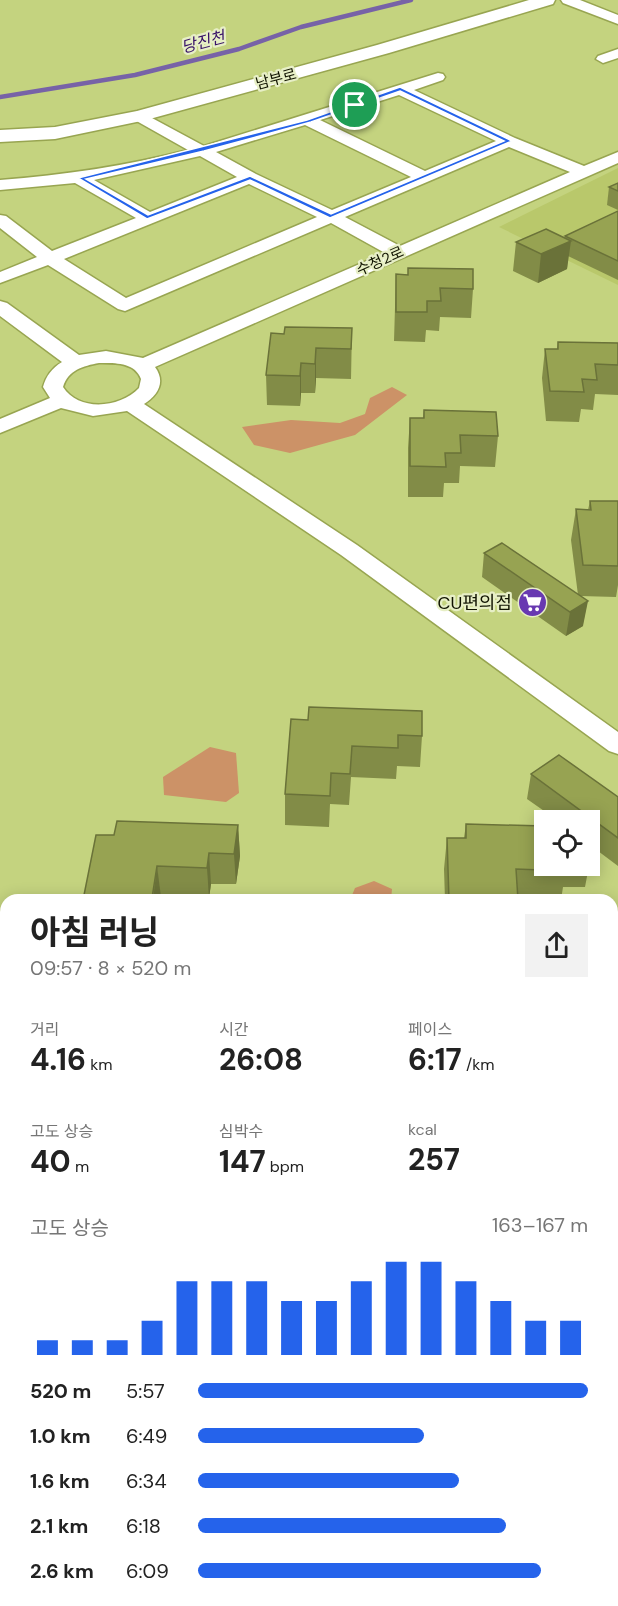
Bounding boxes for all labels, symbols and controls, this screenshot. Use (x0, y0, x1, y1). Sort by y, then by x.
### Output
water label: 당진천 (179, 26, 229, 58)
street label: 남부로 (253, 64, 299, 94)
pin (329, 79, 380, 130)
icon: arrive (338, 88, 371, 121)
street label: 수청2로 (353, 242, 407, 280)
supermarket icon: CU편의점 (517, 587, 549, 619)
place label: CU편의점 (438, 591, 512, 615)
map controls (534, 810, 600, 876)
button: locate (534, 810, 600, 876)
text: 아침 러닝 (30, 911, 159, 954)
button: share (525, 914, 588, 977)
text: 09:57 · 8 × 520 m (30, 955, 191, 981)
text: 거리 (30, 1019, 59, 1040)
text: 시간 (219, 1019, 248, 1040)
text: 페이스 (408, 1019, 452, 1040)
text: 4.16 (30, 1040, 86, 1079)
text: 26:08 (219, 1040, 303, 1079)
text: 6:17 (408, 1040, 462, 1079)
text: km (86, 1054, 113, 1075)
text: /km (462, 1054, 495, 1075)
text: kcal (408, 1119, 437, 1140)
text: 고도 상승 (30, 1121, 93, 1142)
text: 심박수 (219, 1121, 263, 1142)
text: 257 (408, 1140, 460, 1179)
text: 40 (30, 1142, 71, 1181)
text: 147 (219, 1142, 266, 1181)
text: m (71, 1156, 89, 1177)
text: bpm (266, 1156, 304, 1177)
text: 163–167 m (492, 1212, 588, 1238)
text: 고도 상승 (30, 1215, 109, 1241)
text: 520 m (30, 1378, 91, 1404)
text: 5:57 (126, 1378, 165, 1404)
text: 1.0 km (30, 1423, 91, 1449)
text: 6:49 (126, 1423, 167, 1449)
text: 1.6 km (30, 1468, 89, 1494)
text: 6:34 (126, 1468, 167, 1494)
text: 2.1 km (30, 1513, 88, 1539)
text: 6:18 (126, 1513, 161, 1539)
text: 2.6 km (30, 1558, 94, 1584)
text: 6:09 (126, 1558, 169, 1584)

